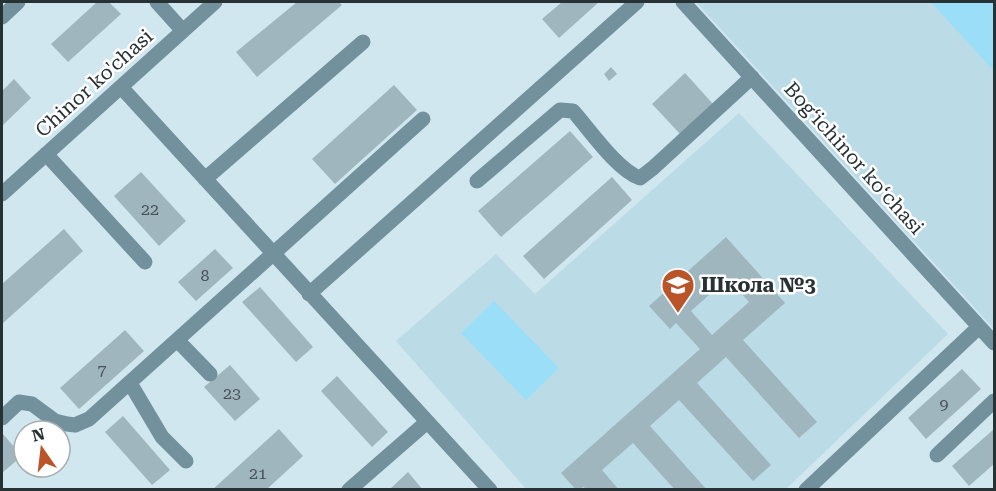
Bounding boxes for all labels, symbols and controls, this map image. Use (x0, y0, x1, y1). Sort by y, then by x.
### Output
street label: Chinor ko'chasi (30, 24, 158, 142)
street label: Bogʻichinor koʻchasi (779, 77, 929, 239)
house number: 22 (141, 200, 159, 219)
house number: 8 (201, 266, 210, 285)
school or university icon: Школа №3 (660, 267, 696, 314)
place label: Школа №3 (701, 273, 816, 297)
house number: 7 (98, 360, 107, 379)
house number: 23 (223, 384, 241, 403)
house number: 9 (940, 395, 949, 414)
north arrow (12, 419, 72, 479)
text: N (30, 424, 47, 446)
house number: 21 (249, 464, 267, 483)

